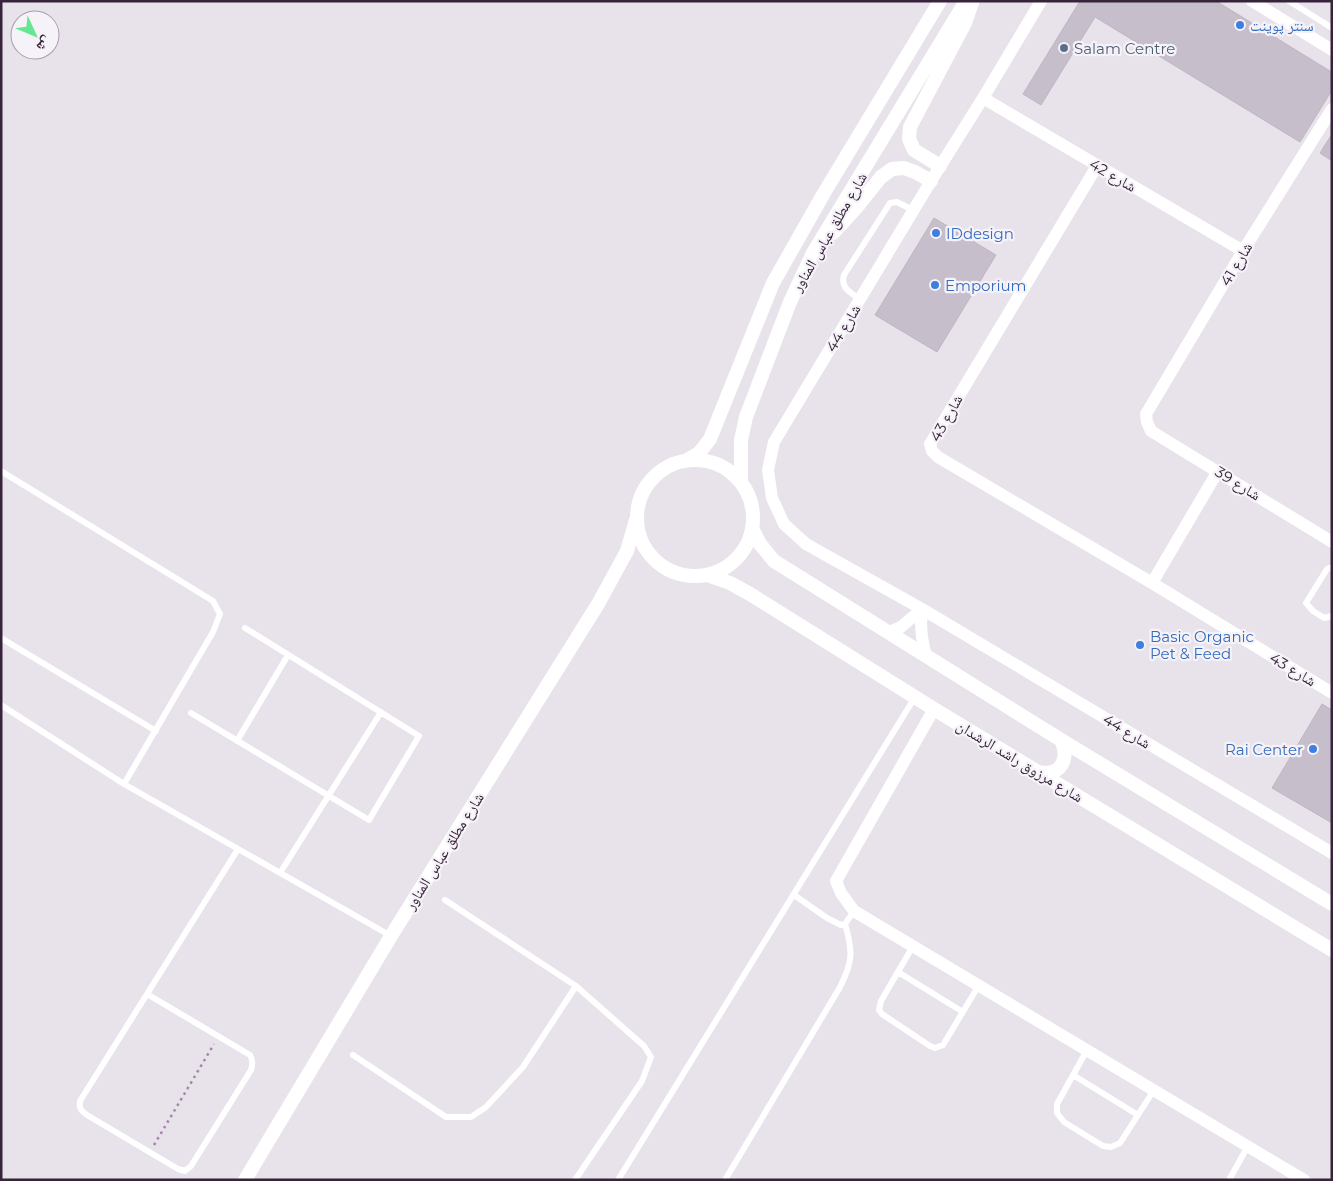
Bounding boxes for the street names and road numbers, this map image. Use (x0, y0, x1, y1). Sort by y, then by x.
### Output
street label: شارع 42 (1086, 154, 1140, 197)
street label: شارع مطلق عباس المناور (787, 169, 872, 296)
street label: شارع 41 (1216, 239, 1257, 290)
street label: شارع 44 (821, 301, 866, 356)
street label: شارع 43 (925, 391, 968, 445)
street label: شارع 39 (1211, 462, 1264, 505)
street label: شارع 43 (1266, 648, 1320, 691)
street label: شارع 44 (1099, 709, 1154, 754)
street label: شارع مرزوق راشد الرشدان (953, 716, 1087, 807)
street label: شارع مطلق عباس المناور (400, 789, 489, 915)

